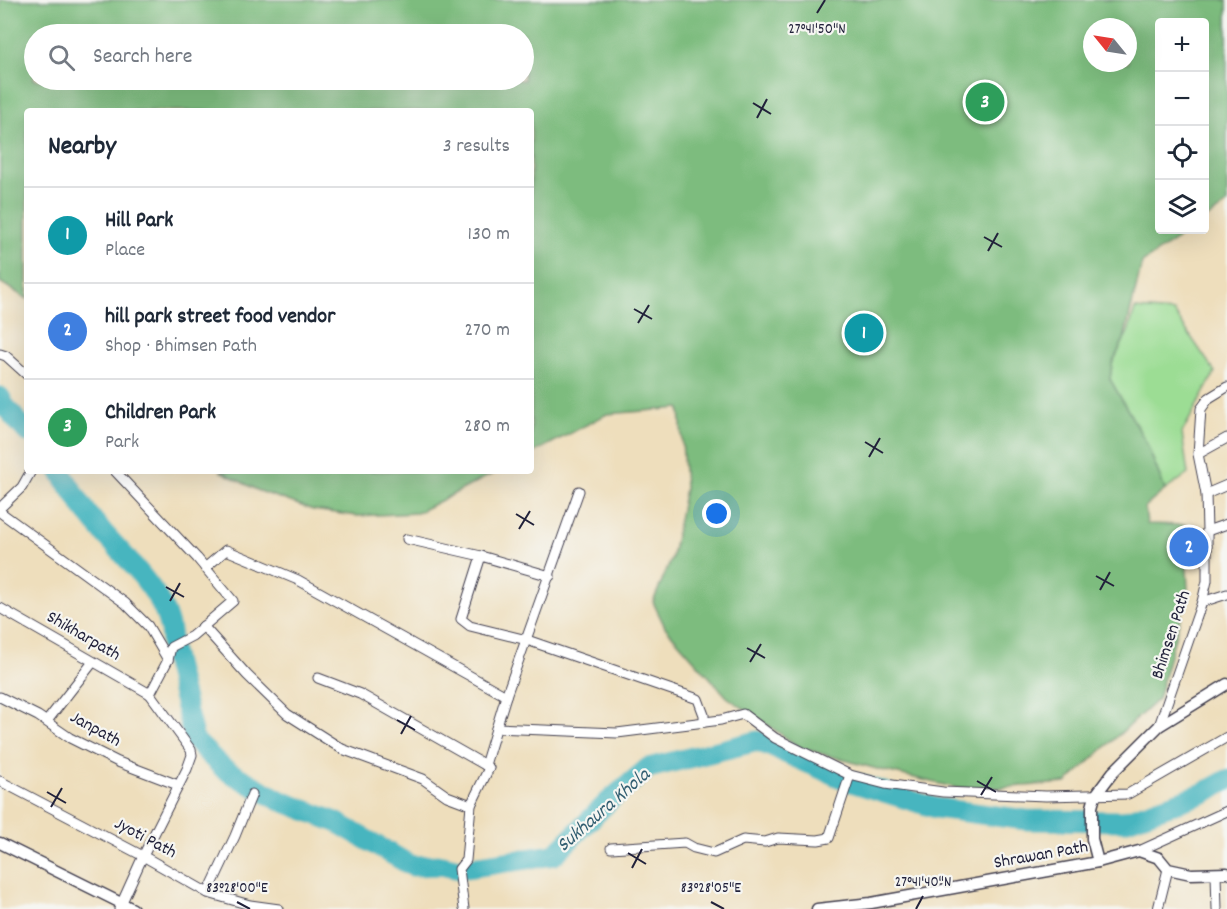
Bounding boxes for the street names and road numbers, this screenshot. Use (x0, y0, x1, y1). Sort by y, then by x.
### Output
street label: Bhimsen Path (1146, 587, 1198, 683)
street label: Shikharpath (41, 606, 125, 668)
street label: Janpath (65, 706, 125, 754)
street label: Jyoti Path (109, 812, 181, 866)
street label: Shrawan Path (992, 835, 1090, 877)

